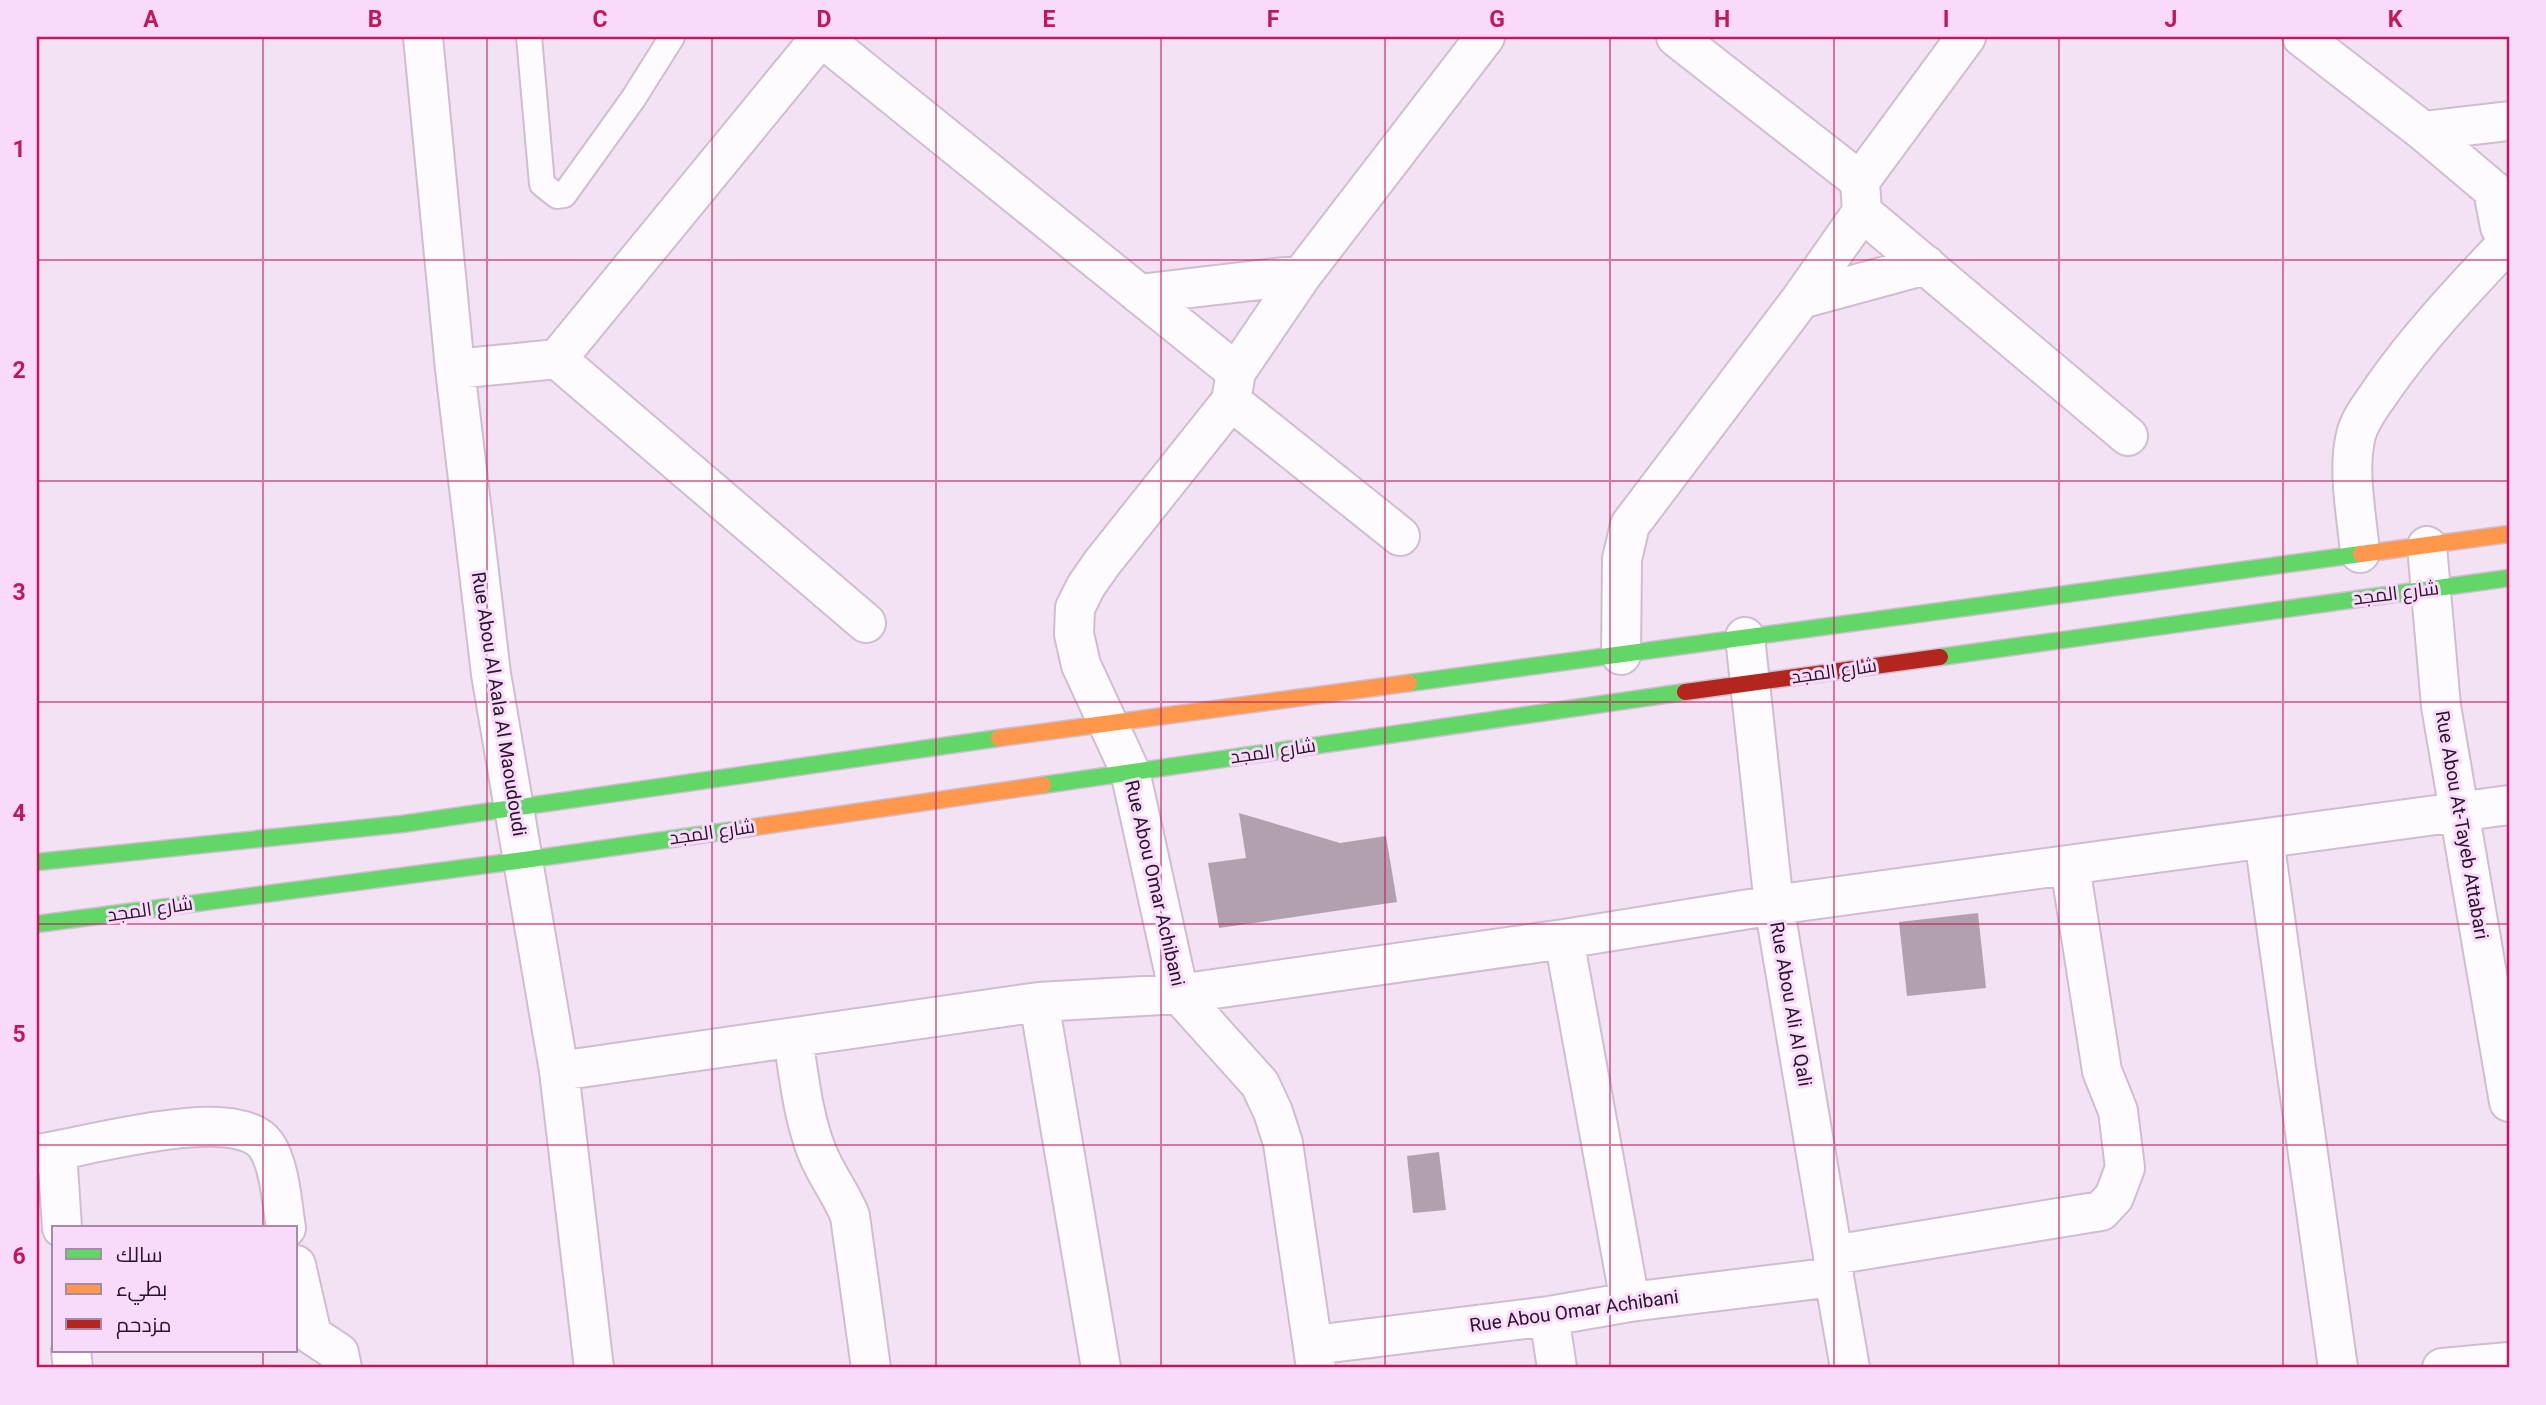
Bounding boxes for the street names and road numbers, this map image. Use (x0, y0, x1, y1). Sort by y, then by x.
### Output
street label: Rue Abou Al Aala Al Maoudoudi (467, 570, 531, 838)
street label: شارع المجد (2352, 576, 2440, 612)
street label: شارع المجد (1790, 654, 1879, 690)
street label: Rue Abou At-Tayeb Attabari (2431, 709, 2493, 941)
street label: شارع المجد (1229, 734, 1318, 770)
street label: Rue Abou Omar Achibani (1120, 778, 1190, 988)
street label: شارع المجد (668, 815, 757, 851)
street label: شارع المجد (106, 892, 195, 928)
street label: Rue Abou Ali Al Qali (1765, 920, 1817, 1088)
street label: Rue Abou Omar Achibani (1468, 1285, 1680, 1337)

